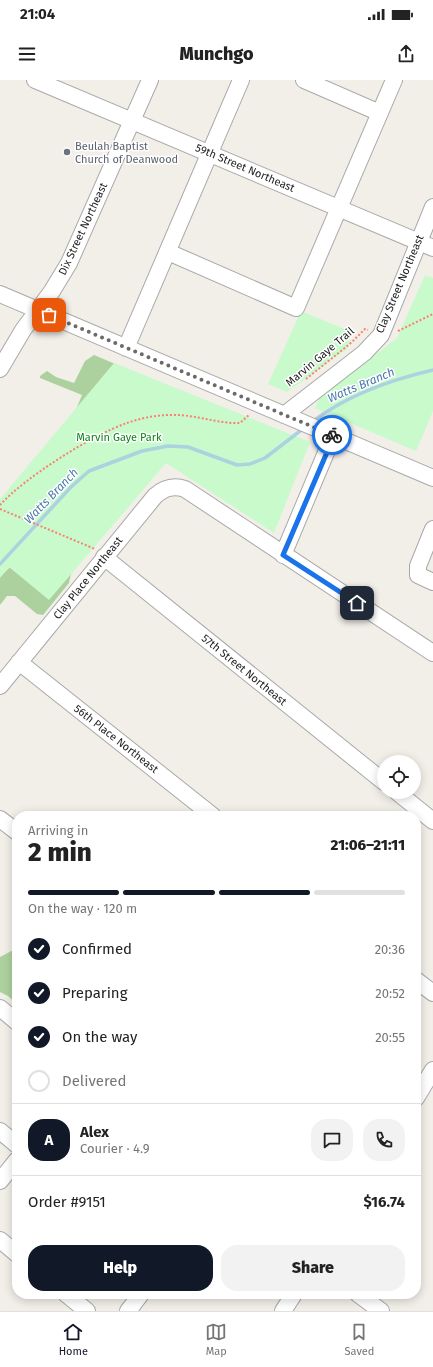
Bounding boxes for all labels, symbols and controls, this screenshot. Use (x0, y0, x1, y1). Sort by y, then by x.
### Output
text: 21:04 (20, 5, 55, 23)
icon: menu (16, 43, 38, 65)
text: Munchgo (180, 43, 253, 65)
icon: share (395, 43, 417, 65)
place label: Beulah Baptist Church of Deanwood (75, 140, 178, 166)
street label: 59th Street Northeast (193, 141, 297, 195)
marker: Beulah Baptist Church of Deanwood (62, 147, 72, 157)
street label: Dix Street Northeast (56, 181, 110, 277)
street label: Clay Street Northeast (373, 233, 427, 335)
pin (32, 298, 66, 332)
icon: bag (38, 304, 60, 326)
street label: Marvin Gaye Trail (283, 325, 357, 389)
water label: Watts Branch (325, 365, 397, 405)
courier (312, 415, 352, 455)
icon: bike (321, 424, 343, 446)
park label: Marvin Gaye Park (76, 431, 162, 444)
water label: Watts Branch (21, 465, 81, 527)
street label: Clay Place Northeast (51, 534, 125, 622)
pin (340, 586, 374, 620)
icon: home (346, 592, 368, 614)
street label: 57th Street Northeast (199, 632, 289, 708)
street label: 56th Place Northeast (71, 702, 161, 776)
map controls (377, 755, 421, 799)
button: locate (377, 755, 421, 799)
text: Arriving in (28, 823, 88, 838)
text: 21:06–21:11 (330, 836, 405, 854)
text: 2 min (28, 837, 92, 868)
text: On the way · 120 m (28, 901, 137, 916)
icon: check (28, 938, 50, 960)
text: Confirmed (62, 940, 132, 958)
text: 20:36 (375, 942, 405, 957)
icon: check (28, 982, 50, 1004)
text: Preparing (62, 984, 127, 1002)
text: 20:52 (375, 986, 405, 1001)
icon: check (28, 1026, 50, 1048)
text: On the way (62, 1028, 137, 1046)
text: 20:55 (375, 1030, 405, 1045)
text: Delivered (62, 1072, 126, 1090)
button: chat (311, 1119, 353, 1161)
button: phone (363, 1119, 405, 1161)
text: Alex (80, 1123, 109, 1141)
text: A (45, 1131, 53, 1149)
text: Courier · 4.9 (80, 1141, 150, 1156)
text: Order #9151 (28, 1193, 106, 1211)
text: $16.74 (363, 1193, 405, 1211)
button: Help (28, 1245, 213, 1291)
button: Share (221, 1245, 405, 1291)
tab: Home (59, 1321, 88, 1358)
tab: Map (205, 1321, 227, 1358)
tab: Saved (345, 1321, 374, 1358)

